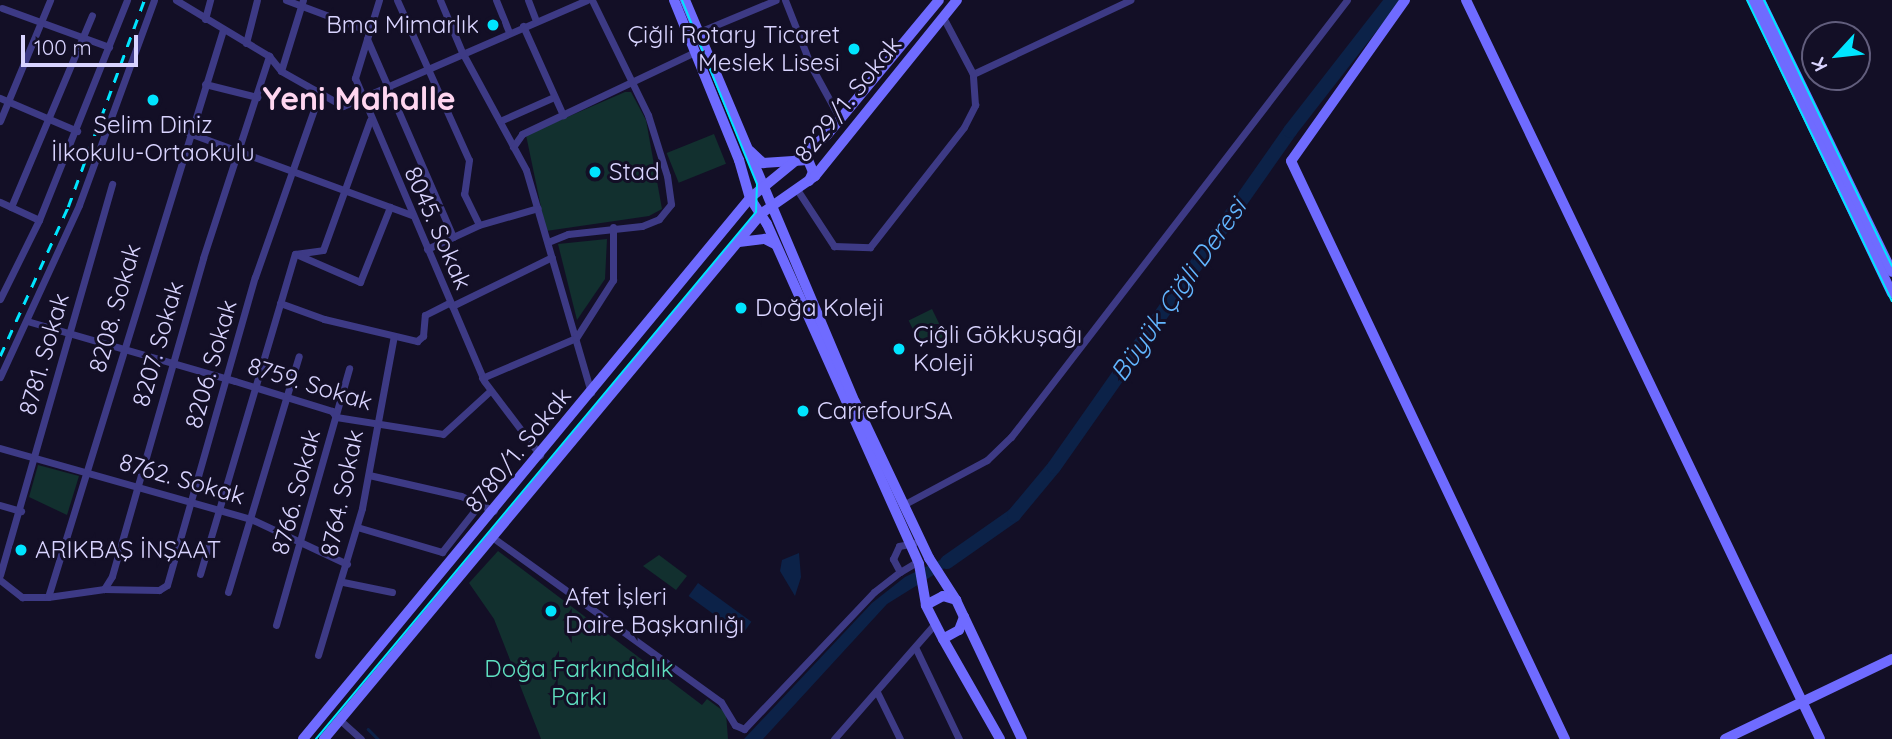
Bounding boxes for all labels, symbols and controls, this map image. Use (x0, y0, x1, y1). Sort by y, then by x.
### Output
place label: Bma Mimarlık (326, 11, 479, 39)
marker: Bma Mimarlık (485, 17, 501, 33)
scale bar (24, 21, 142, 65)
place label: Çiğli Rotary Ticaret Meslek Lisesi (627, 21, 840, 77)
north arrow (1801, 21, 1871, 91)
street label: 8229/1. Sokak (789, 30, 907, 168)
text: 100 m (34, 34, 92, 60)
marker: Çiğli Rotary Ticaret Meslek Lisesi (846, 41, 862, 57)
text: K (1806, 54, 1833, 76)
district label: Yeni Mahalle (262, 79, 456, 117)
marker: Selim Diniz İlkokulu-Ortaokulu (145, 92, 161, 108)
place label: Selim Diniz İlkokulu-Ortaokulu (51, 111, 255, 167)
place label: Stad (609, 158, 660, 186)
street label: 8045. Sokak (398, 162, 478, 294)
marker: Stad (587, 164, 603, 180)
water label: Büyük Çiğli Deresi (1104, 193, 1252, 387)
street label: 8208. Sokak (83, 240, 147, 376)
street label: 8207. Sokak (126, 278, 190, 410)
street label: 8781. Sokak (13, 290, 75, 418)
place label: Doğa Koleji (755, 294, 884, 322)
street label: 8206. Sokak (179, 296, 243, 432)
marker: Doğa Koleji (733, 300, 749, 316)
place label: Çiĝli Gökkuşaĝı Koleji (913, 321, 1082, 377)
marker: Çiĝli Gökkuşaĝı Koleji (891, 341, 907, 357)
street label: 8759. Sokak (244, 351, 376, 417)
street label: 8780/1. Sokak (459, 382, 577, 518)
place label: CarrefourSA (817, 397, 953, 425)
marker: CarrefourSA (795, 403, 811, 419)
street label: 8766. Sokak (265, 426, 327, 558)
street label: 8764. Sokak (315, 427, 369, 559)
street label: 8762. Sokak (116, 447, 248, 511)
place label: ARIKBAŞ İNŞAAT (35, 536, 221, 564)
marker: ARIKBAŞ İNŞAAT (13, 542, 29, 558)
place label: Afet İşleri Daire Başkanlığı (565, 583, 744, 639)
marker: Afet İşleri Daire Başkanlığı (543, 603, 559, 619)
park label: Doğa Farkındalık Parkı (484, 655, 674, 711)

